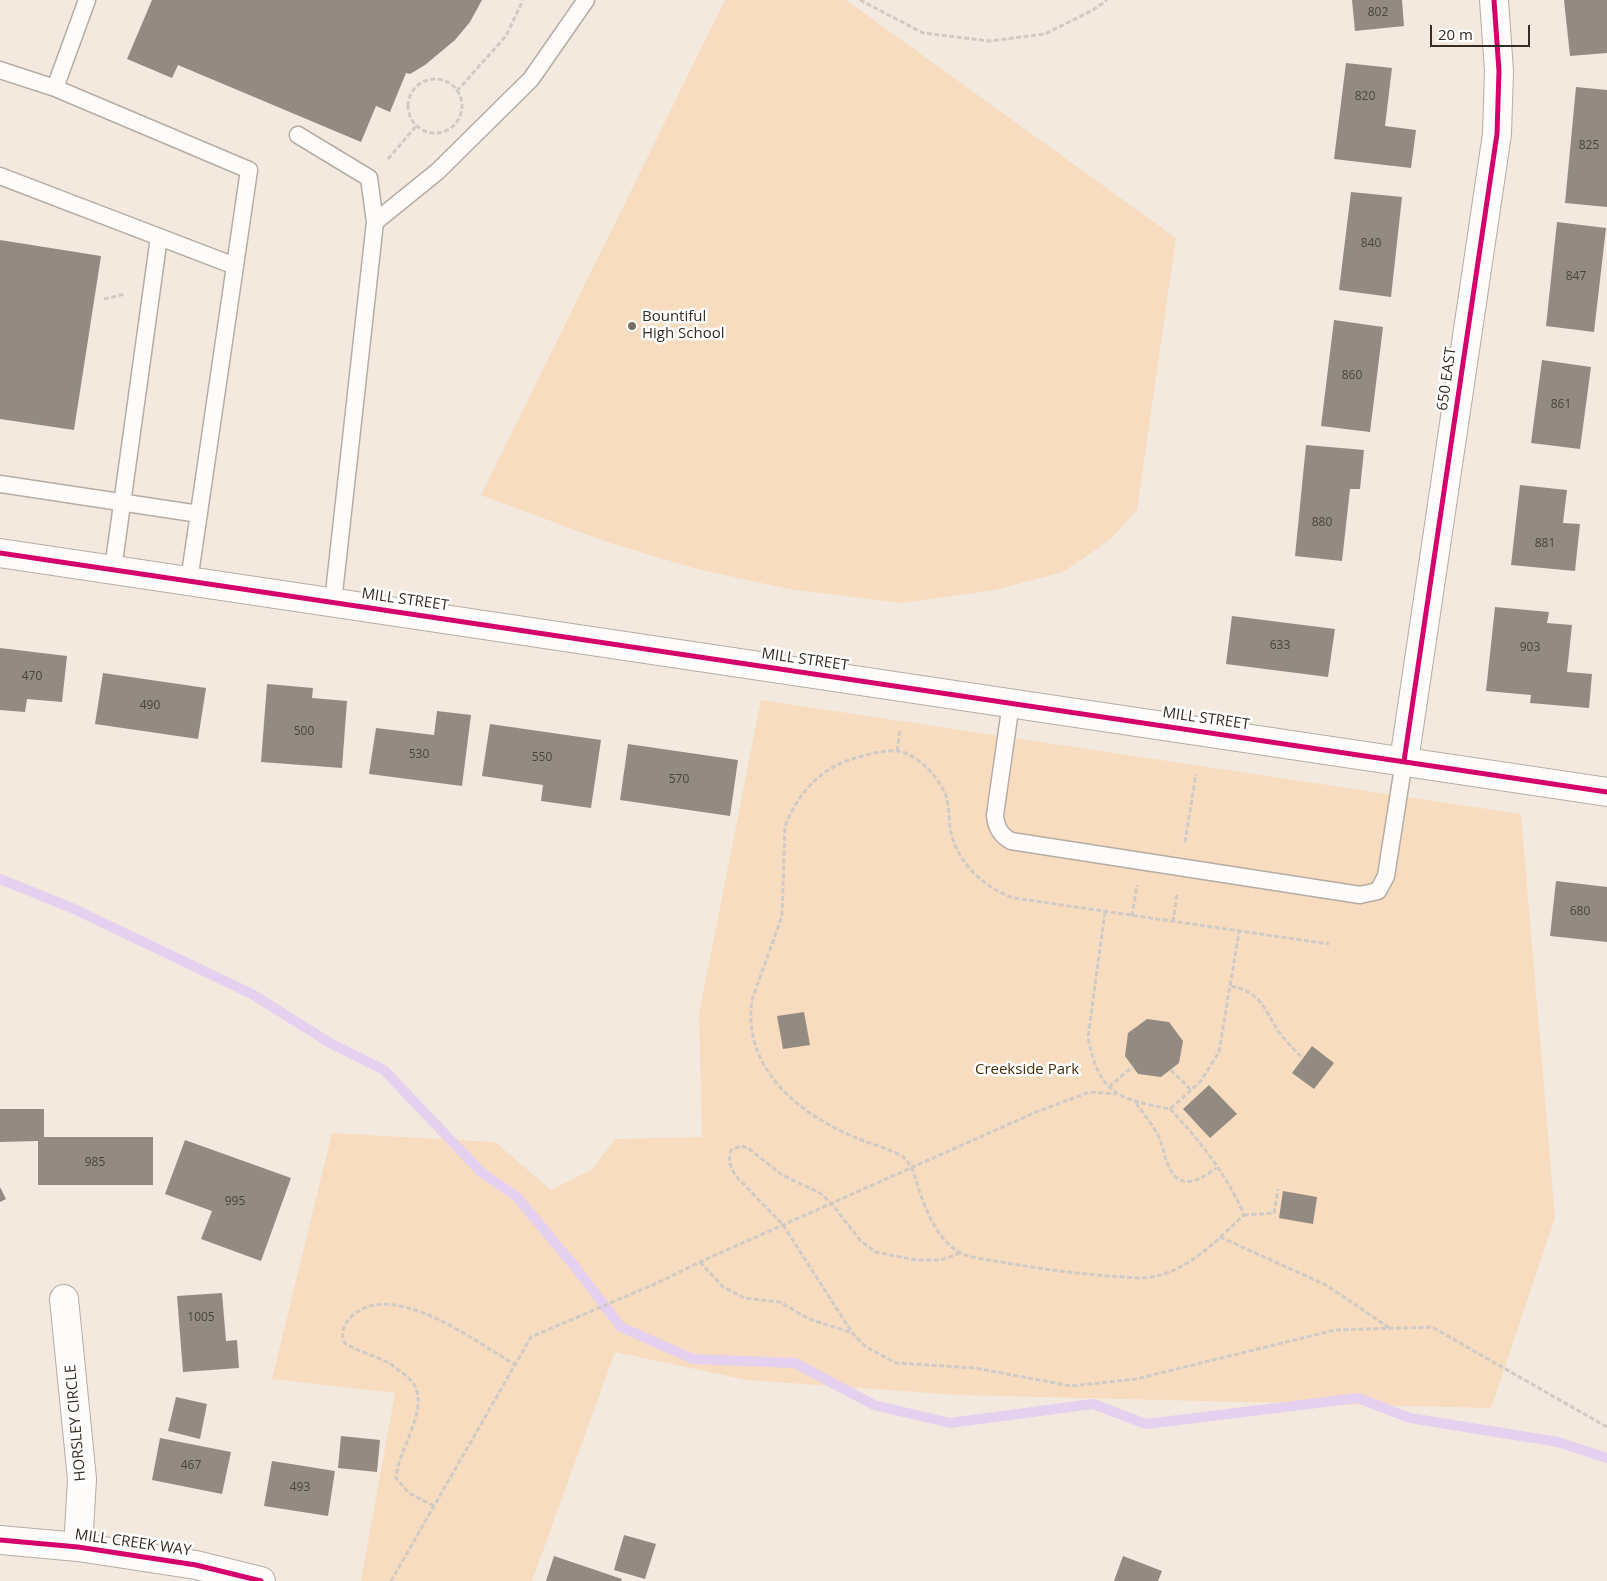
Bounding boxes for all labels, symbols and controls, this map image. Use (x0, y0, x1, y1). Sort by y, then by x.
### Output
house number: 802 (1368, 6, 1388, 20)
scale bar (1432, 15, 1532, 47)
text: 20 m (1438, 24, 1473, 44)
house number: 820 (1355, 90, 1375, 104)
house number: 825 (1579, 139, 1599, 153)
house number: 840 (1361, 237, 1381, 251)
house number: 847 (1566, 270, 1586, 284)
place label: Bountiful High School (642, 308, 725, 343)
marker: Bountiful High School (626, 320, 638, 332)
street label: 650 EAST (1434, 346, 1460, 412)
house number: 860 (1342, 369, 1362, 383)
house number: 861 (1551, 398, 1571, 412)
house number: 880 (1312, 516, 1332, 530)
house number: 881 (1535, 537, 1555, 551)
street label: MILL STREET (360, 585, 450, 615)
house number: 633 (1270, 639, 1290, 653)
house number: 903 (1520, 641, 1540, 655)
street label: MILL STREET (760, 645, 850, 675)
house number: 470 (22, 670, 42, 684)
house number: 490 (140, 699, 160, 713)
street label: MILL STREET (1161, 704, 1251, 734)
house number: 500 (294, 725, 314, 739)
house number: 530 (409, 748, 429, 762)
house number: 550 (532, 751, 552, 765)
house number: 570 (669, 773, 689, 787)
house number: 680 (1570, 905, 1590, 919)
park label: Creekside Park (975, 1061, 1079, 1079)
house number: 985 (85, 1156, 105, 1170)
house number: 995 (225, 1195, 245, 1209)
house number: 1005 (187, 1311, 215, 1325)
street label: HORSLEY CIRCLE (62, 1364, 90, 1482)
house number: 467 (181, 1459, 201, 1473)
house number: 493 (290, 1481, 310, 1495)
street label: MILL CREEK WAY (74, 1526, 192, 1560)

